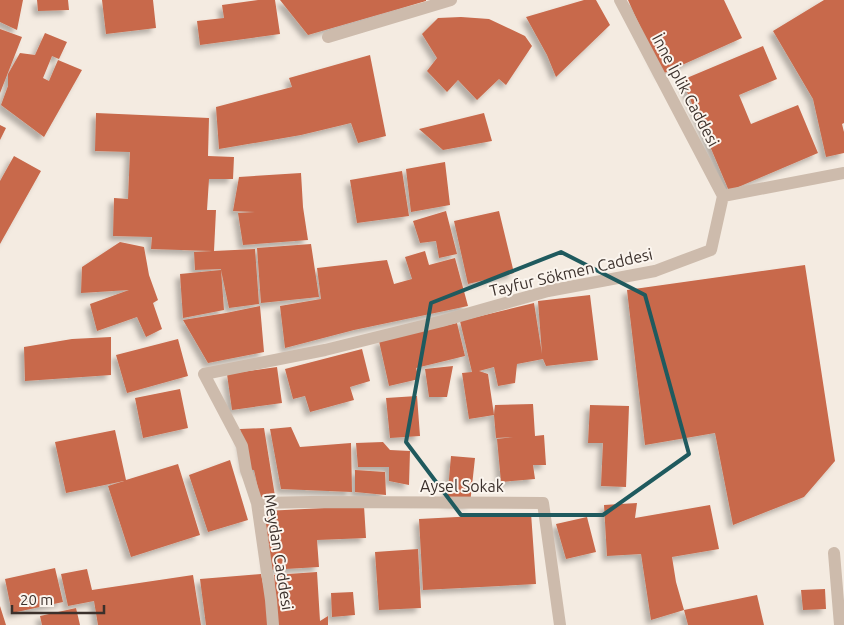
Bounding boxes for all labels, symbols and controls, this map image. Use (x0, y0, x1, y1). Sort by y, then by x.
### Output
street label: İnne İplik Caddesi (649, 31, 723, 149)
street label: Tayfur Sökmen Caddesi (488, 244, 654, 300)
street label: Aysel Sokak (420, 477, 504, 495)
street label: Meydan Caddesi (261, 493, 297, 611)
scale bar (12, 582, 105, 614)
text: 20 m (20, 591, 53, 608)

